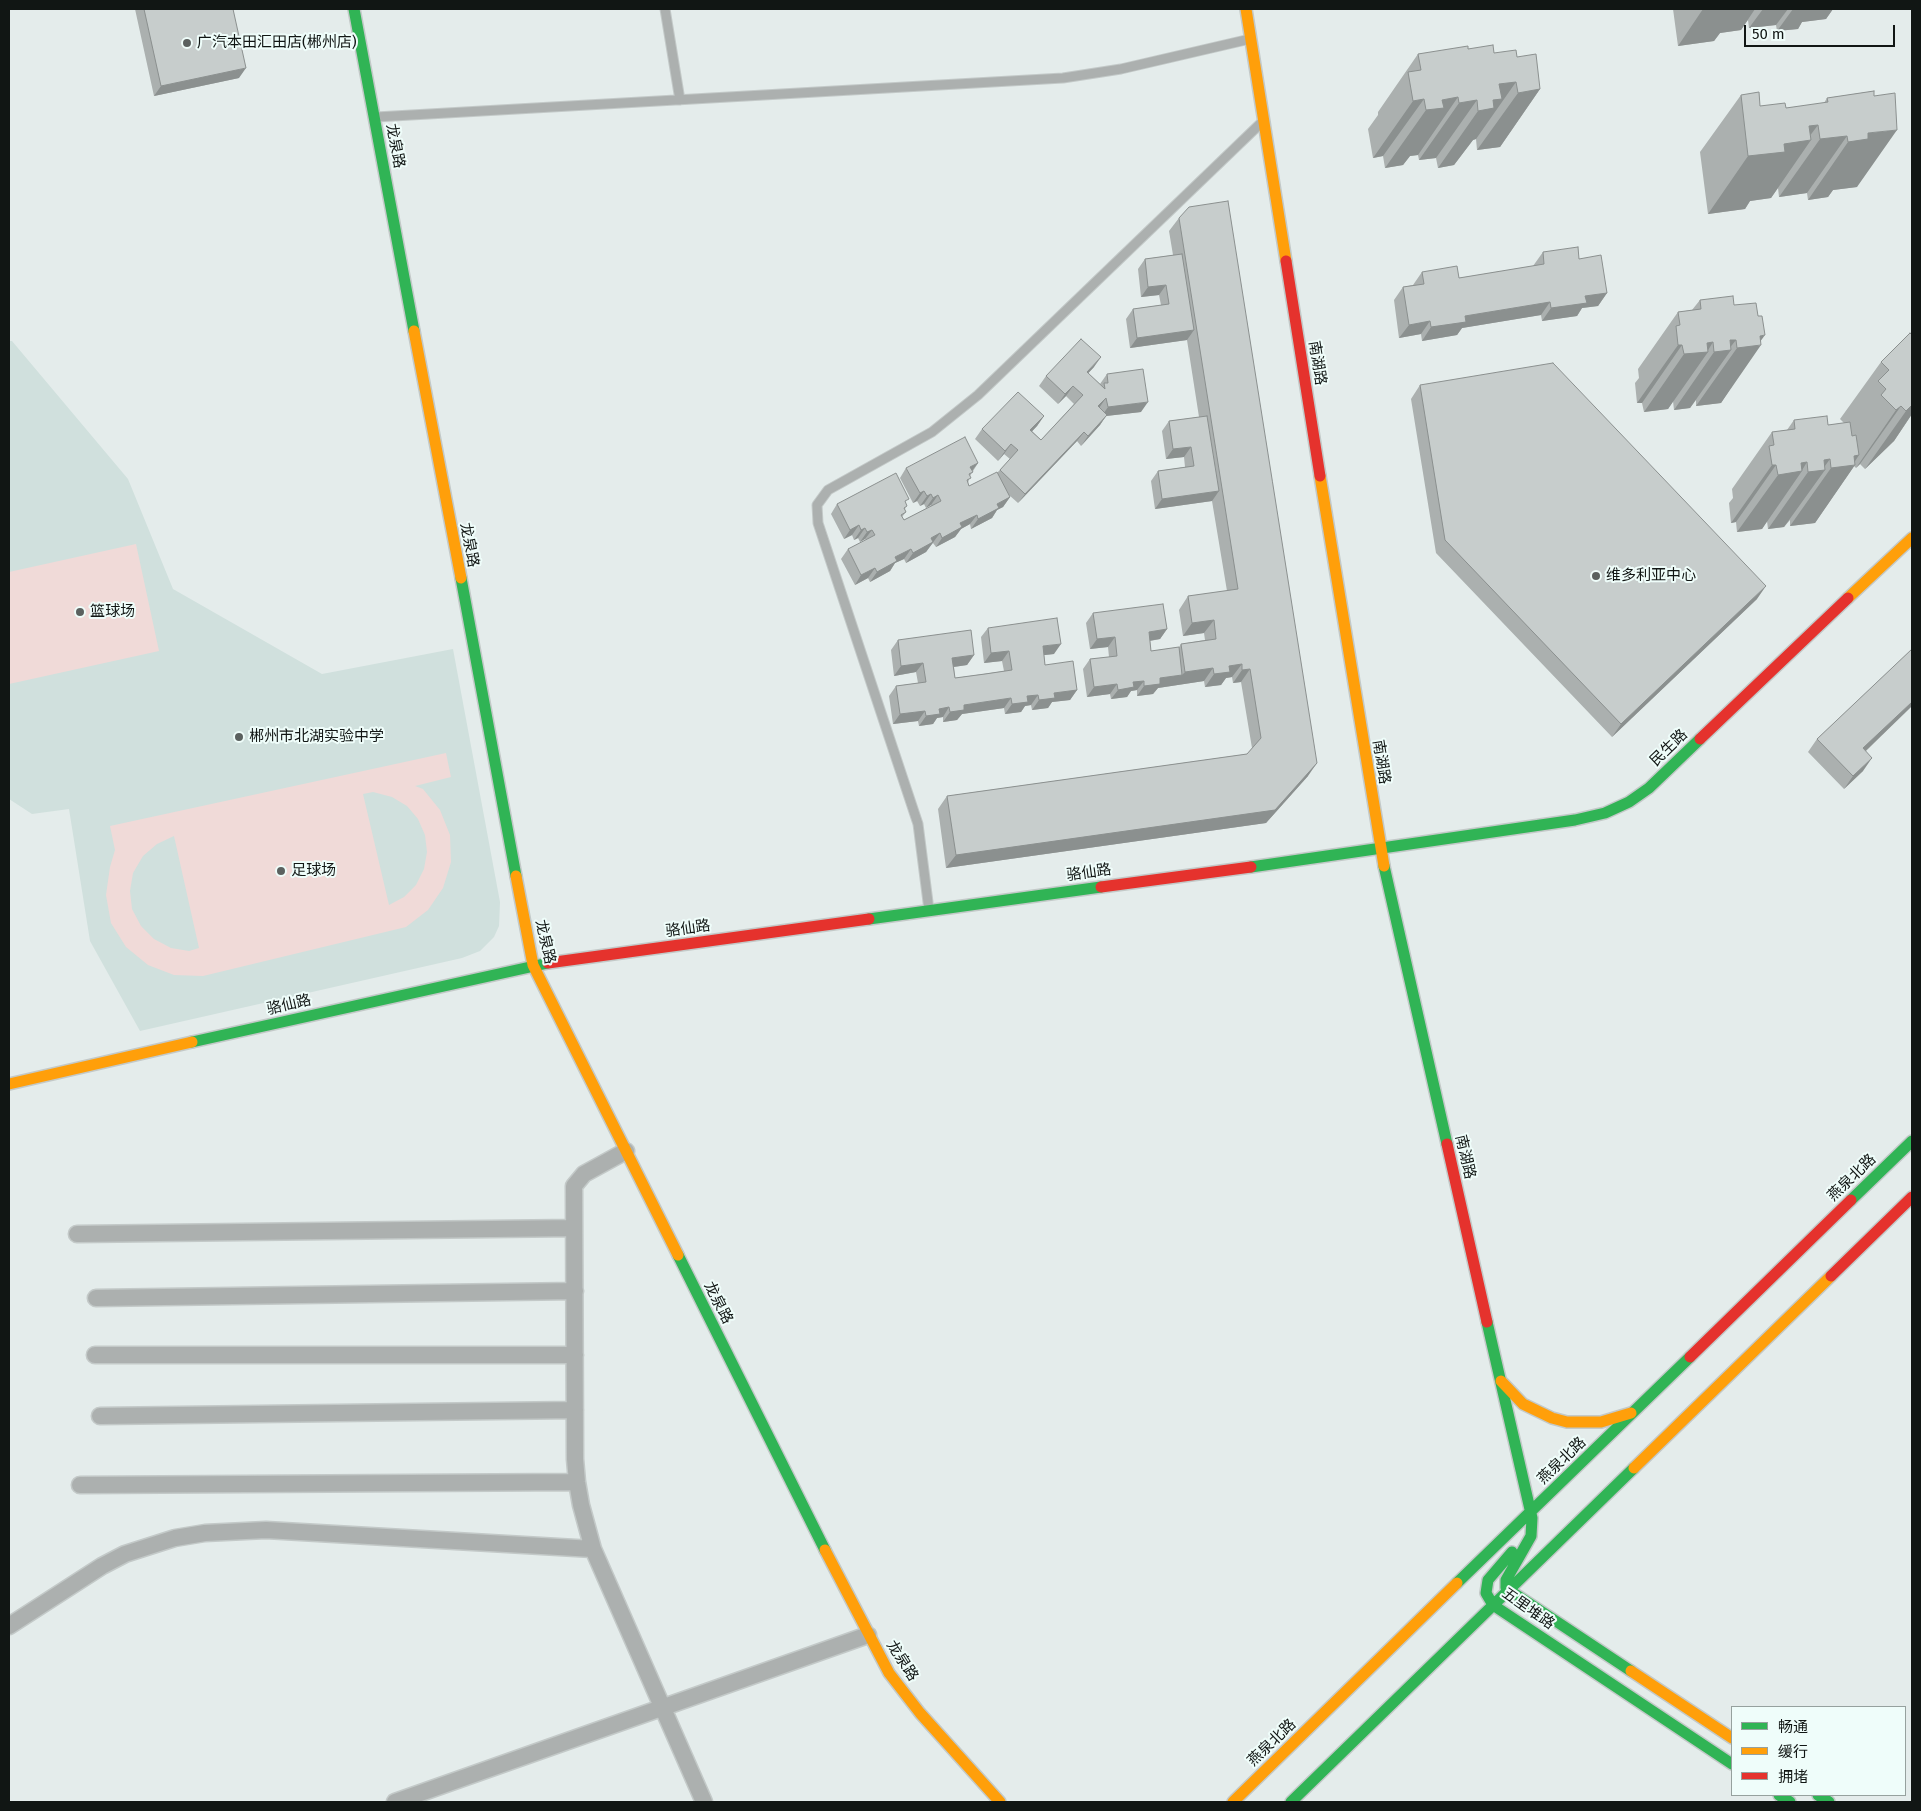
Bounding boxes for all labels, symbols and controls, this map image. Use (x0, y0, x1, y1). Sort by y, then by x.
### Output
scale bar (1746, 15, 1897, 47)
text: 50 m (1752, 25, 1785, 43)
place label: 广汽本田汇田店(郴州店) (197, 34, 357, 52)
marker: 广汽本田汇田店(郴州店) (181, 37, 193, 49)
street label: 龙泉路 (382, 122, 408, 170)
street label: 南湖路 (1305, 339, 1329, 387)
street label: 龙泉路 (456, 521, 482, 569)
place label: 维多利亚中心 (1606, 567, 1696, 585)
marker: 维多利亚中心 (1590, 570, 1602, 582)
place label: 篮球场 (90, 603, 135, 621)
marker: 篮球场 (74, 606, 86, 618)
street label: 民生路 (1647, 726, 1691, 770)
place label: 郴州市北湖实验中学 (249, 728, 384, 746)
marker: 郴州市北湖实验中学 (233, 731, 245, 743)
street label: 南湖路 (1369, 738, 1393, 786)
street label: 骆仙路 (1065, 861, 1113, 885)
place label: 足球场 (291, 862, 336, 880)
marker: 足球场 (275, 865, 287, 877)
street label: 骆仙路 (664, 917, 712, 941)
street label: 龙泉路 (531, 918, 559, 966)
street label: 骆仙路 (265, 991, 313, 1019)
street label: 南湖路 (1451, 1133, 1479, 1181)
street label: 燕泉北路 (1824, 1151, 1880, 1205)
street label: 龙泉路 (700, 1279, 736, 1327)
street label: 燕泉北路 (1534, 1434, 1590, 1488)
street label: 五里堆路 (1498, 1584, 1558, 1634)
street label: 龙泉路 (882, 1637, 922, 1685)
legend (1731, 1706, 1906, 1796)
street label: 燕泉北路 (1244, 1716, 1300, 1770)
text: 畅通 (1778, 1718, 1808, 1736)
text: 缓行 (1778, 1743, 1808, 1761)
text: 拥堵 (1778, 1768, 1808, 1786)

